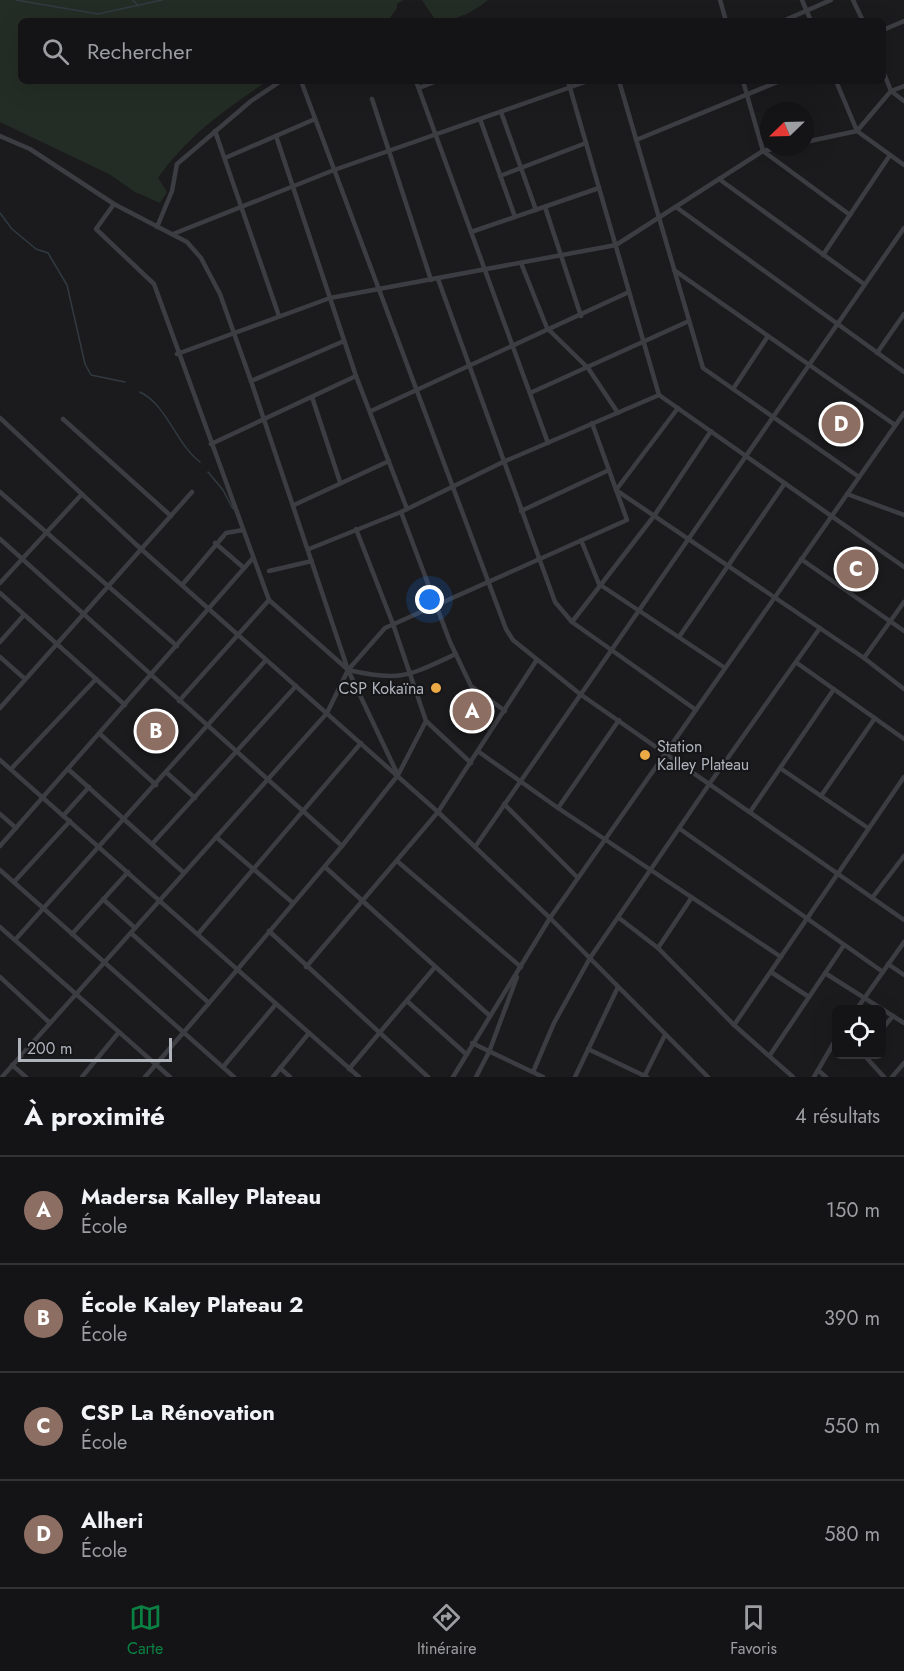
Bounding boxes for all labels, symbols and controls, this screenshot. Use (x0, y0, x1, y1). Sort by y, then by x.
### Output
search box (18, 18, 886, 84)
icon: search (39, 35, 72, 68)
text: Rechercher (87, 35, 192, 67)
north arrow (760, 102, 814, 156)
pin: D (822, 402, 860, 446)
pin: C (836, 546, 876, 592)
your location (415, 585, 444, 614)
place label: CSP Kokaïna (338, 677, 424, 700)
marker: CSP Kokaïna (429, 681, 443, 695)
pin: A (452, 688, 492, 734)
pin: B (136, 708, 176, 754)
place label: Station Kalley Plateau (657, 735, 749, 776)
marker: Station Kalley Plateau (638, 748, 652, 762)
map controls (832, 1005, 886, 1059)
button: locate (832, 1005, 886, 1059)
scale bar (18, 1035, 172, 1062)
text: 200 m (27, 1037, 73, 1060)
text: À proximité (24, 1097, 165, 1135)
text: 4 résultats (795, 1102, 880, 1131)
text: Madersa Kalley Plateau (81, 1180, 321, 1212)
text: A (36, 1196, 51, 1225)
text: 150 m (826, 1196, 880, 1225)
text: École (81, 1212, 127, 1241)
text: École Kaley Plateau 2 (81, 1288, 303, 1320)
text: B (37, 1304, 50, 1333)
text: 390 m (824, 1304, 880, 1333)
text: École (81, 1320, 127, 1349)
text: CSP La Rénovation (81, 1396, 275, 1428)
text: C (36, 1412, 51, 1441)
text: 550 m (824, 1412, 880, 1441)
text: École (81, 1428, 127, 1457)
text: Alheri (81, 1504, 143, 1536)
text: D (36, 1520, 51, 1549)
text: 580 m (824, 1520, 880, 1549)
text: École (81, 1536, 127, 1565)
tab: Carte (127, 1601, 163, 1660)
tab: Itinéraire (417, 1601, 476, 1660)
tab: Favoris (730, 1601, 777, 1660)

